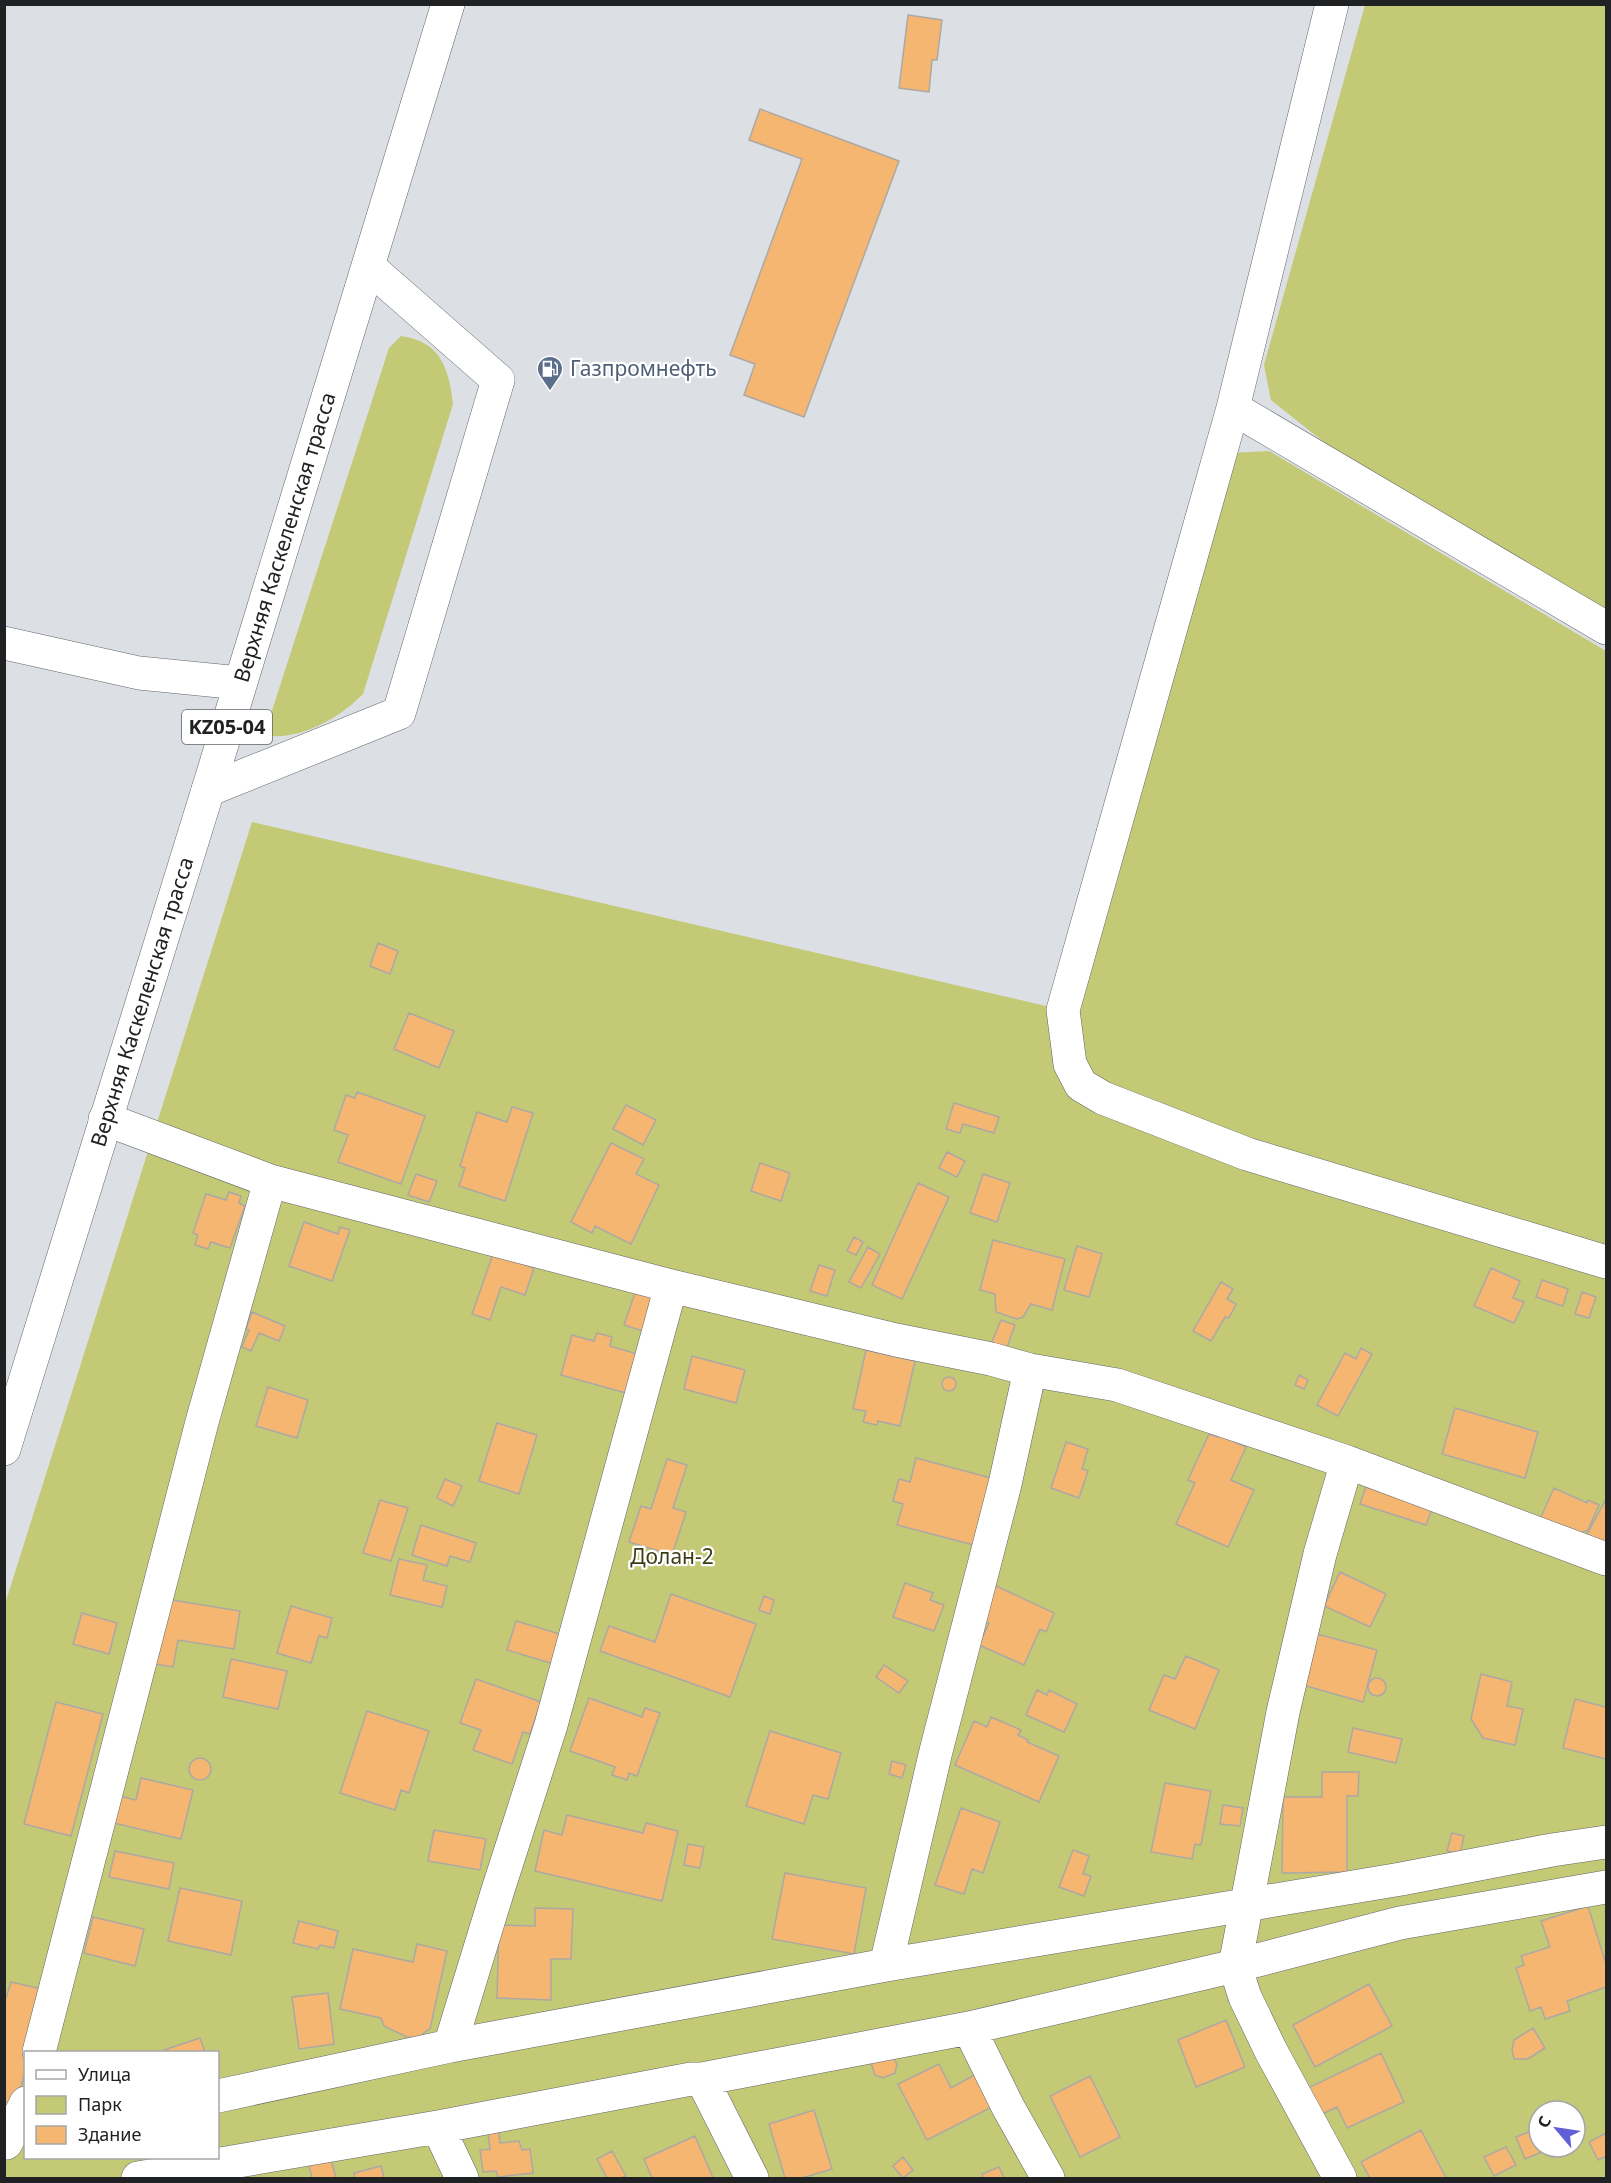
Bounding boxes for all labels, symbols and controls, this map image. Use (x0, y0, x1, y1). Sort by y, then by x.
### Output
fuel station icon: Газпромнефть (535, 354, 565, 392)
place label: Газпромнефть (570, 354, 717, 382)
street label: Верхняя Каскеленская трасса (227, 389, 342, 686)
road number: KZ05-04 (182, 710, 272, 744)
street label: Верхняя Каскеленская трасса (83, 853, 199, 1150)
park label: Долан-2 (630, 1542, 714, 1570)
legend (24, 2051, 219, 2159)
text: Улица (78, 2062, 131, 2086)
text: Парк (78, 2092, 122, 2116)
north arrow (1527, 2099, 1587, 2159)
text: С (1532, 2112, 1556, 2132)
text: Здание (78, 2122, 142, 2146)

